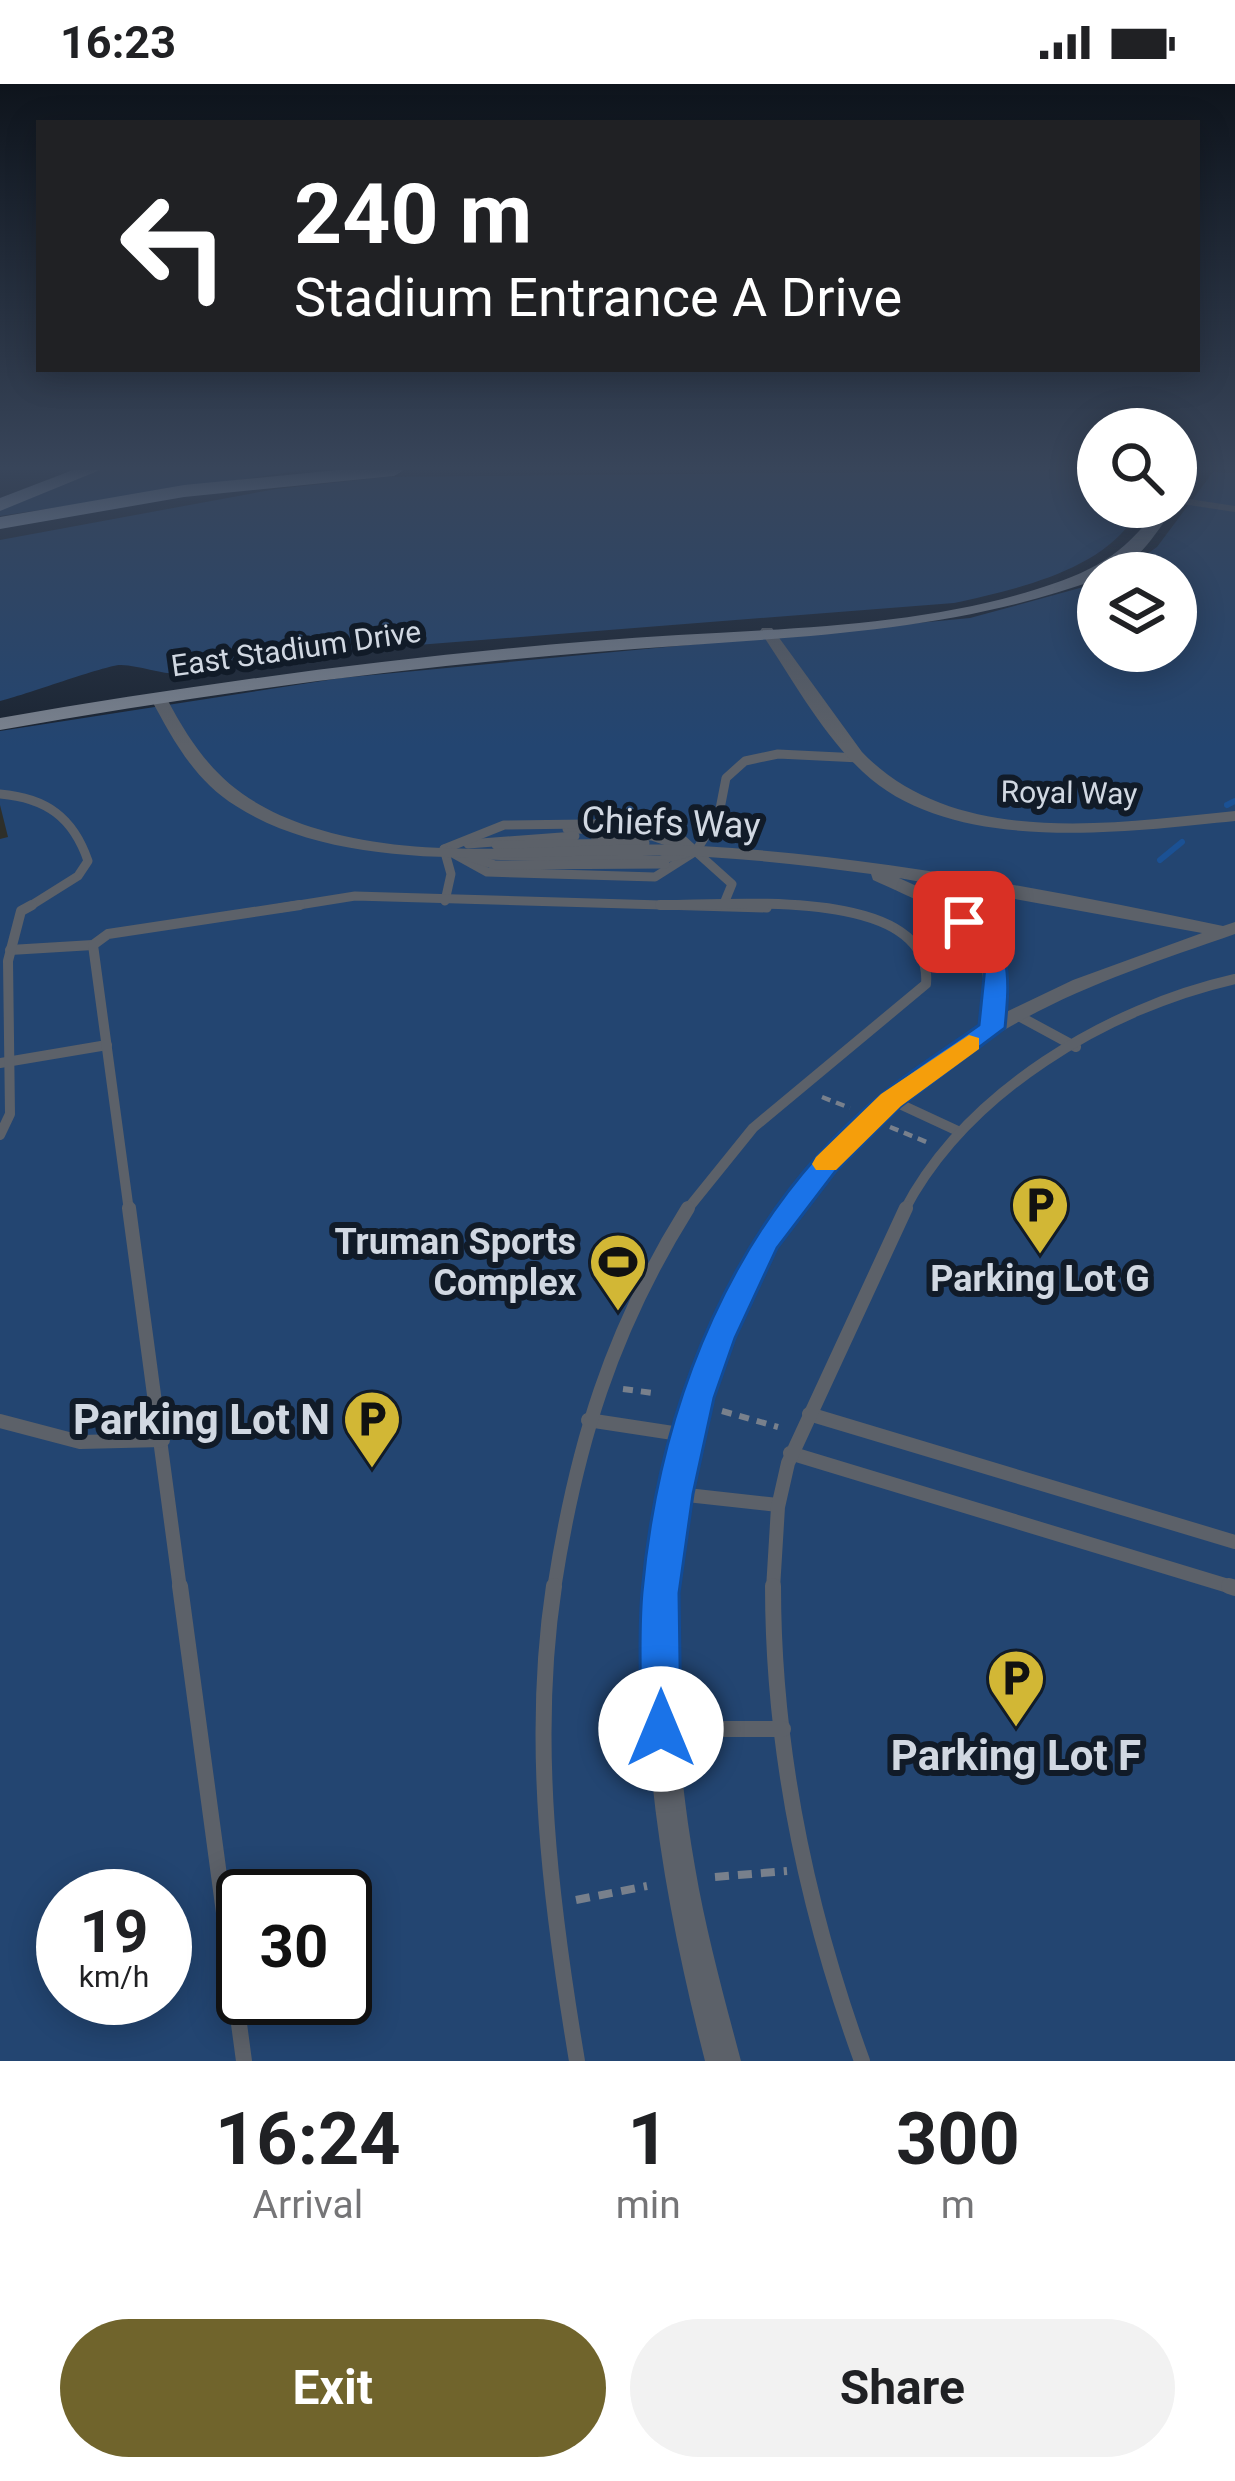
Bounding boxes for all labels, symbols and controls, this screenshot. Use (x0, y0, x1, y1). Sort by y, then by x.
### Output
text: 16:23 (60, 16, 176, 69)
text: 240 m (294, 165, 532, 264)
icon: left (96, 168, 252, 324)
text: Stadium Entrance A Drive (294, 266, 902, 329)
map controls (1077, 408, 1197, 672)
button: search (1077, 408, 1197, 528)
button: layers (1077, 552, 1197, 672)
street label: East Stadium Drive (169, 614, 423, 683)
street label: Royal Way (1000, 774, 1138, 811)
street label: Chiefs Way (581, 799, 761, 847)
pin (913, 871, 1015, 973)
icon: arrive (931, 889, 997, 955)
parking icon: Parking Lot G (1009, 1174, 1071, 1256)
place label: Truman Sports Complex (334, 1221, 577, 1304)
sports icon: Truman Sports Complex (587, 1231, 649, 1313)
place label: Parking Lot G (930, 1258, 1150, 1300)
parking icon: Parking Lot N (341, 1388, 403, 1470)
place label: Parking Lot N (73, 1395, 330, 1444)
parking icon: Parking Lot F (985, 1647, 1047, 1729)
position arrow (598, 1666, 724, 1792)
place label: Parking Lot F (891, 1731, 1141, 1780)
speed limit sign: 30 (216, 1869, 372, 2025)
text: 19 (80, 1896, 148, 1967)
text: km/h (79, 1959, 149, 1994)
text: 16:24 (215, 2097, 401, 2182)
text: 1 (628, 2097, 669, 2182)
text: 300 (896, 2097, 1020, 2182)
text: Arrival (252, 2182, 363, 2228)
text: min (616, 2182, 681, 2228)
text: m (941, 2182, 975, 2228)
button: Exit (60, 2319, 606, 2457)
button: Share (630, 2319, 1175, 2457)

